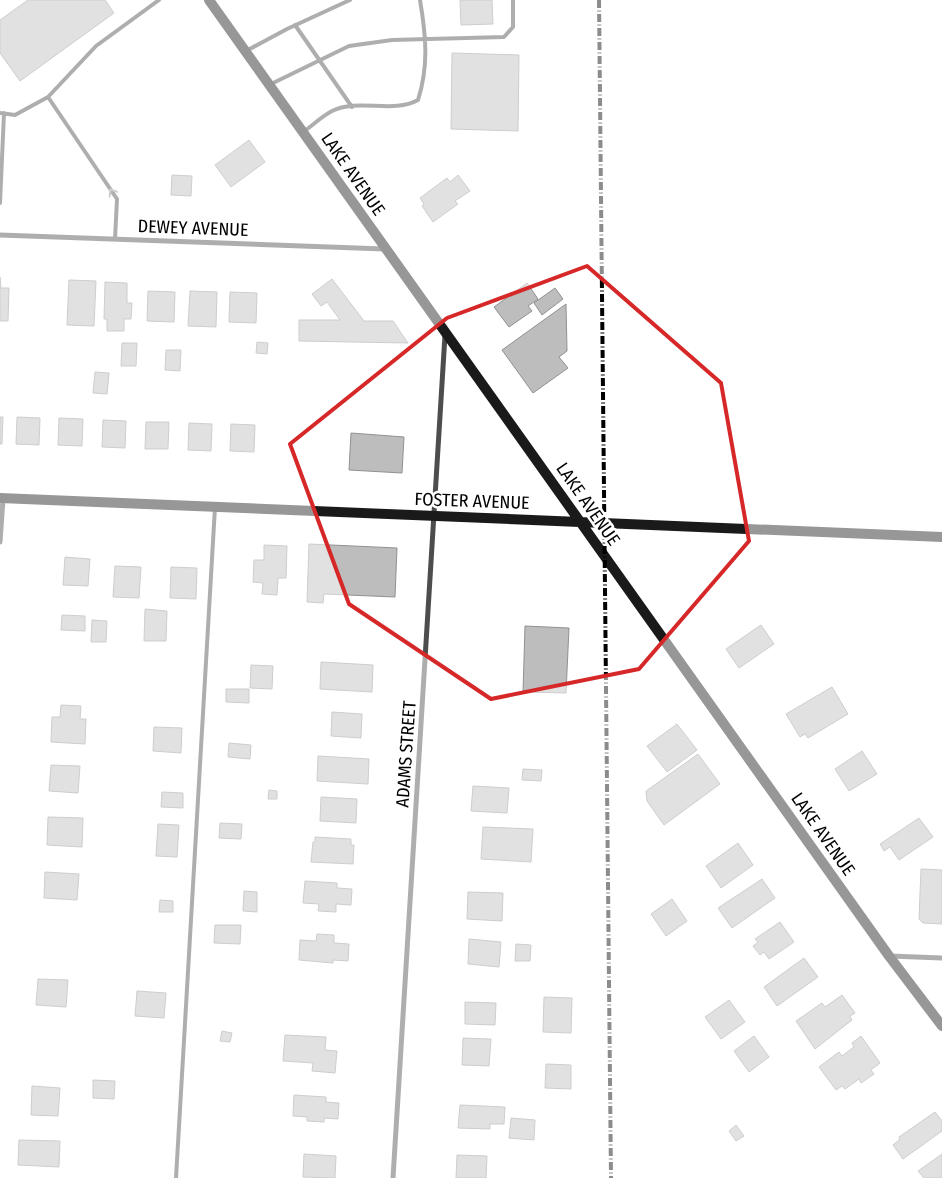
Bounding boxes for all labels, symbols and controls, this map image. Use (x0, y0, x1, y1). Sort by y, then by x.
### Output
street label: LAKE AVENUE (316, 128, 390, 220)
one-way arrow (109, 188, 118, 198)
street label: DEWEY AVENUE (137, 215, 249, 241)
street label: LAKE AVENUE (551, 458, 625, 550)
street label: FOSTER AVENUE (414, 488, 530, 514)
street label: ADAMS STREET (391, 699, 421, 808)
street label: LAKE AVENUE (786, 788, 860, 880)

